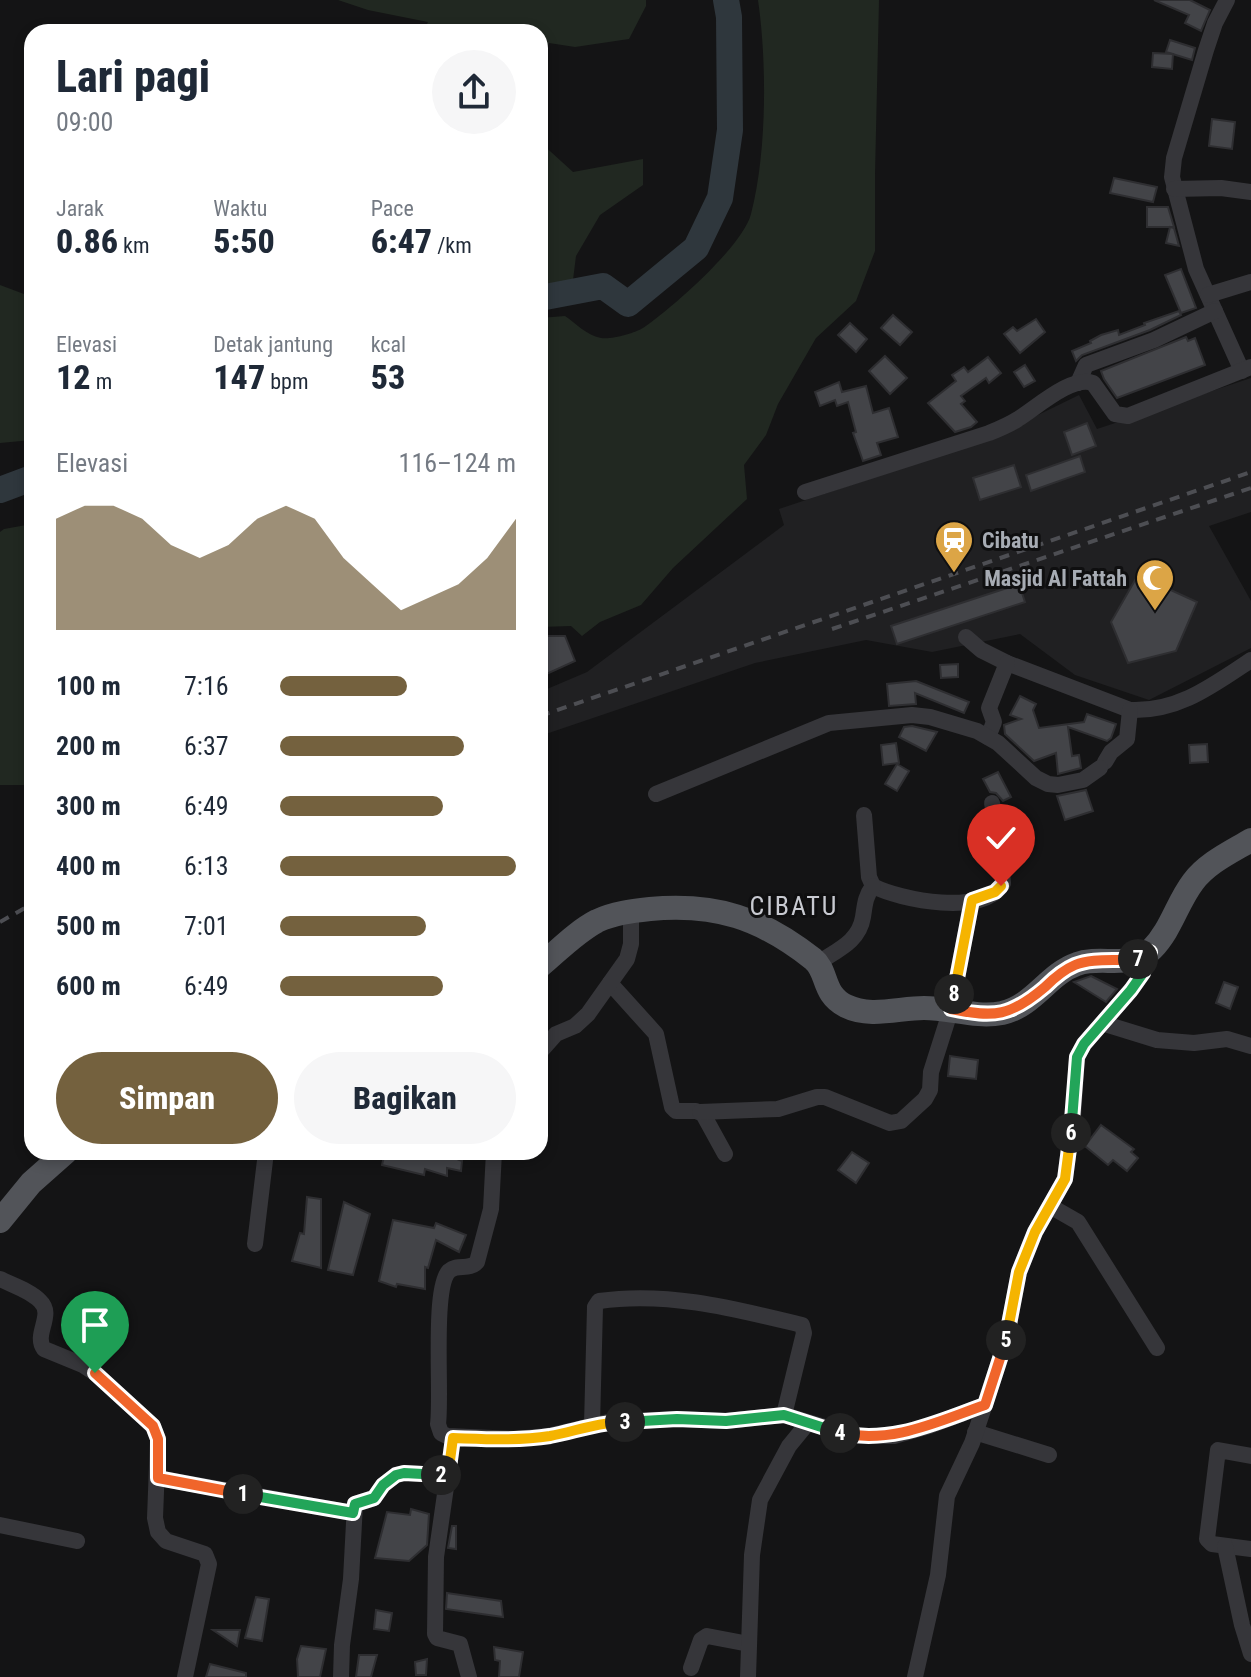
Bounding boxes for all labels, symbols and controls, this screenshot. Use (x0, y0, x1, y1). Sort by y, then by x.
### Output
button: share (432, 50, 516, 134)
text: Lari pagi (56, 51, 210, 103)
text: 09:00 (56, 107, 113, 137)
text: Jarak (56, 196, 104, 221)
text: Waktu (213, 196, 267, 221)
text: Pace (371, 196, 414, 221)
text: 0.86 (56, 221, 118, 261)
text: 5:50 (213, 221, 275, 261)
text: 6:47 (371, 221, 432, 261)
text: km (118, 233, 149, 258)
text: /km (432, 233, 472, 258)
text: Elevasi (56, 332, 117, 357)
text: Detak jantung (213, 332, 333, 357)
text: kcal (371, 332, 406, 357)
text: 12 (56, 357, 91, 397)
text: 147 (213, 357, 265, 397)
text: 53 (371, 357, 405, 397)
text: m (91, 369, 112, 394)
text: bpm (265, 369, 309, 394)
text: Elevasi (56, 448, 128, 478)
text: 116–124 m (399, 448, 516, 478)
station icon: Cibatu (933, 519, 975, 574)
place label: Cibatu (982, 528, 1039, 553)
mosque icon: Masjid Al Fattah (1134, 557, 1176, 612)
place label: Masjid Al Fattah (984, 566, 1127, 591)
text: 100 m (56, 671, 121, 701)
text: 7:16 (184, 671, 229, 701)
text: 200 m (56, 731, 121, 761)
text: 6:37 (184, 731, 229, 761)
text: 300 m (56, 791, 121, 821)
text: 6:49 (184, 791, 229, 821)
pin (967, 804, 1035, 886)
icon: check (979, 816, 1023, 860)
text: 400 m (56, 851, 121, 881)
text: 6:13 (184, 851, 229, 881)
district label: CIBATU (750, 891, 838, 921)
text: 500 m (56, 911, 121, 941)
text: 7:01 (184, 911, 229, 941)
pin: 7 (1118, 939, 1158, 979)
text: 7 (1132, 946, 1144, 971)
text: 600 m (56, 971, 121, 1001)
text: 6:49 (184, 971, 229, 1001)
pin: 8 (934, 974, 974, 1014)
text: 8 (948, 981, 960, 1006)
button: Simpan (56, 1052, 278, 1144)
button: Bagikan (294, 1052, 516, 1144)
pin: 6 (1051, 1113, 1091, 1153)
text: 6 (1065, 1120, 1077, 1145)
pin (61, 1291, 129, 1373)
icon: arrive (73, 1303, 117, 1347)
pin: 5 (986, 1320, 1026, 1360)
text: 5 (1000, 1327, 1012, 1352)
pin: 3 (605, 1402, 645, 1442)
text: 3 (619, 1409, 631, 1434)
pin: 4 (820, 1413, 860, 1453)
text: 4 (834, 1420, 846, 1445)
pin: 2 (421, 1455, 461, 1495)
text: 2 (435, 1462, 447, 1487)
pin: 1 (223, 1474, 263, 1514)
text: 1 (237, 1481, 249, 1506)

